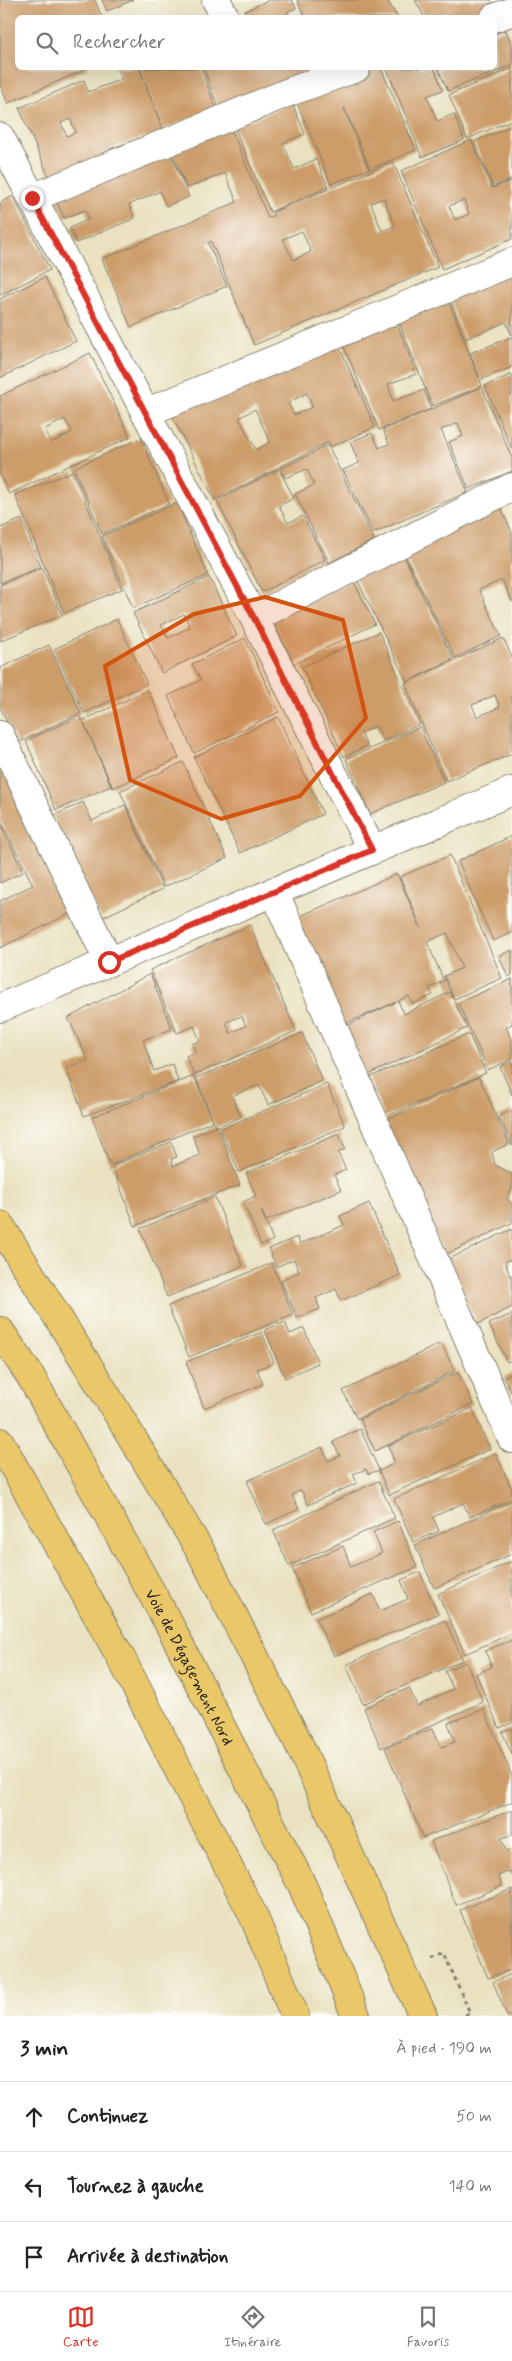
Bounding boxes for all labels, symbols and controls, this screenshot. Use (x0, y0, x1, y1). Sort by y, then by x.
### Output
search box (15, 15, 497, 70)
icon: search (33, 29, 61, 57)
text: Rechercher (73, 30, 165, 55)
route end (21, 187, 44, 210)
route start (98, 951, 121, 974)
street label: Voie de Dégagement Nord (139, 1585, 238, 1749)
text: 3 min (20, 2035, 68, 2063)
text: À pied · 190 m (396, 2038, 492, 2059)
icon: ahead (20, 2103, 48, 2131)
text: Continuez (67, 2104, 148, 2129)
text: 50 m (456, 2106, 492, 2127)
icon: left (20, 2173, 48, 2201)
text: Tournez à gauche (67, 2174, 204, 2199)
text: 140 m (448, 2176, 492, 2197)
icon: arrive (20, 2243, 48, 2271)
text: Arrivée à destination (67, 2244, 228, 2269)
tab: Carte (63, 2303, 99, 2351)
tab: Itinéraire (224, 2303, 281, 2351)
tab: Favoris (407, 2303, 449, 2351)

